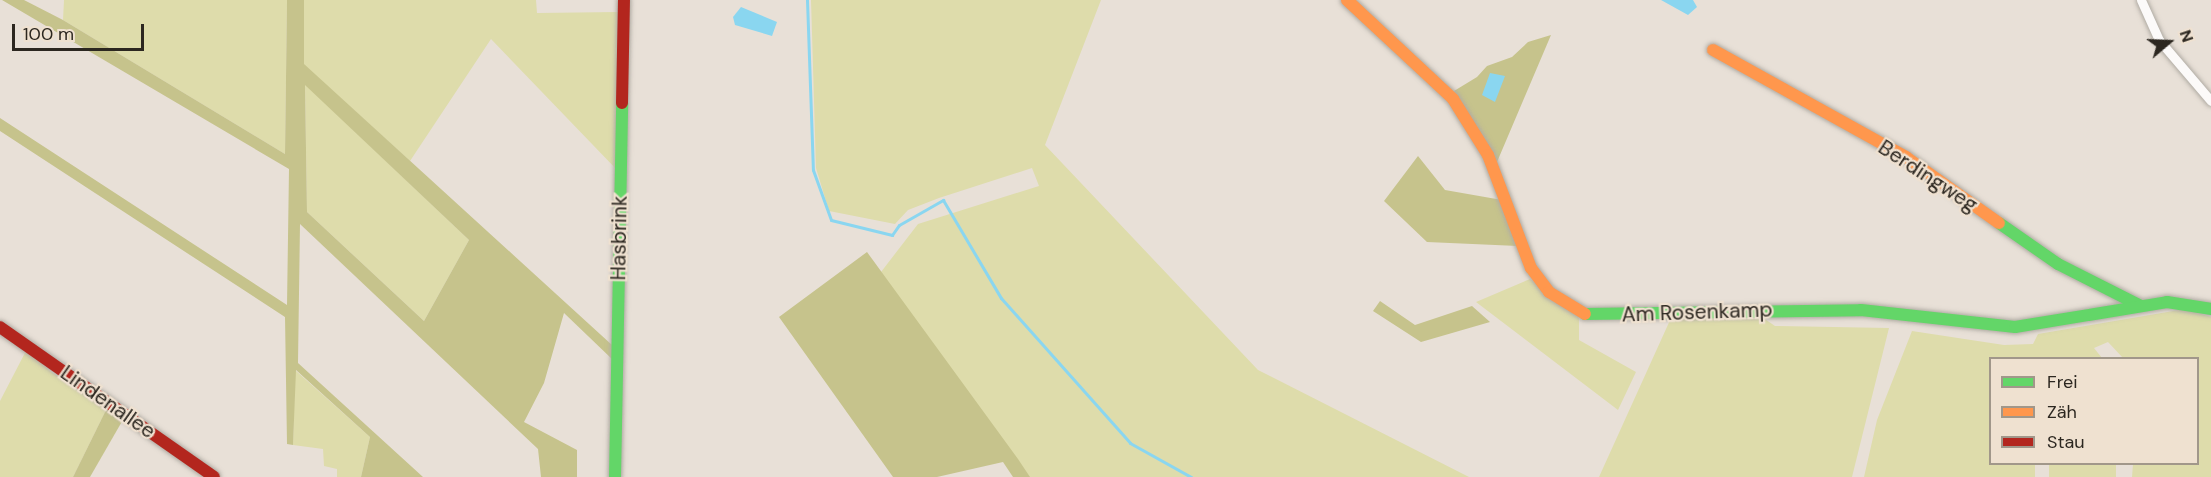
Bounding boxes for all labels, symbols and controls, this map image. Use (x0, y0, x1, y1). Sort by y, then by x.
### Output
scale bar (15, 12, 147, 50)
north arrow (2139, 12, 2199, 72)
text: 100 m (23, 22, 74, 46)
text: N (2175, 27, 2198, 45)
street label: Berdingweg (1874, 135, 1982, 217)
street label: Hasbrink (606, 195, 632, 281)
street label: Am Rosenkamp (1621, 297, 1773, 327)
legend (1989, 357, 2199, 465)
street label: Lindenallee (56, 360, 160, 444)
text: Frei (2047, 370, 2078, 394)
text: Zäh (2047, 400, 2077, 424)
text: Stau (2047, 430, 2085, 454)

